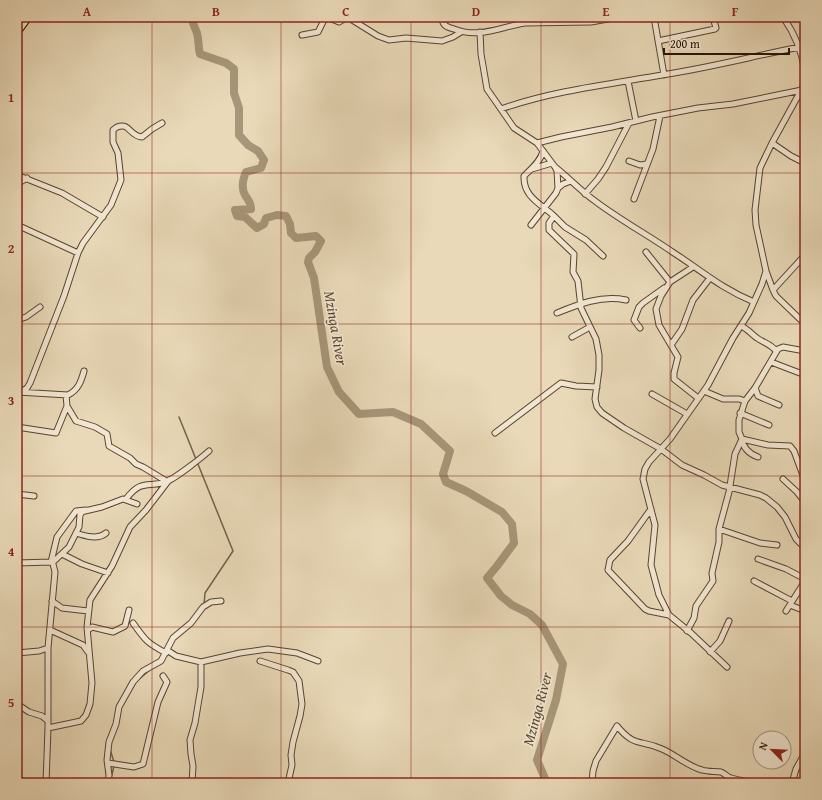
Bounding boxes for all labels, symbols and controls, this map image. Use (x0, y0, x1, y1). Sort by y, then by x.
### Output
text: A (83, 2, 92, 21)
text: B (212, 2, 220, 21)
text: C (342, 2, 350, 21)
text: D (472, 2, 480, 21)
text: E (603, 2, 610, 21)
text: F (732, 2, 739, 21)
scale bar (664, 30, 789, 56)
text: 200 m (670, 35, 700, 52)
text: 1 (8, 88, 14, 107)
text: 2 (8, 239, 15, 258)
water label: Mzinga River (319, 289, 353, 367)
text: 3 (8, 391, 14, 410)
text: 4 (8, 542, 15, 561)
water label: Mzinga River (517, 670, 557, 748)
text: 5 (8, 693, 15, 712)
north arrow (752, 730, 792, 770)
text: N (754, 739, 772, 753)

